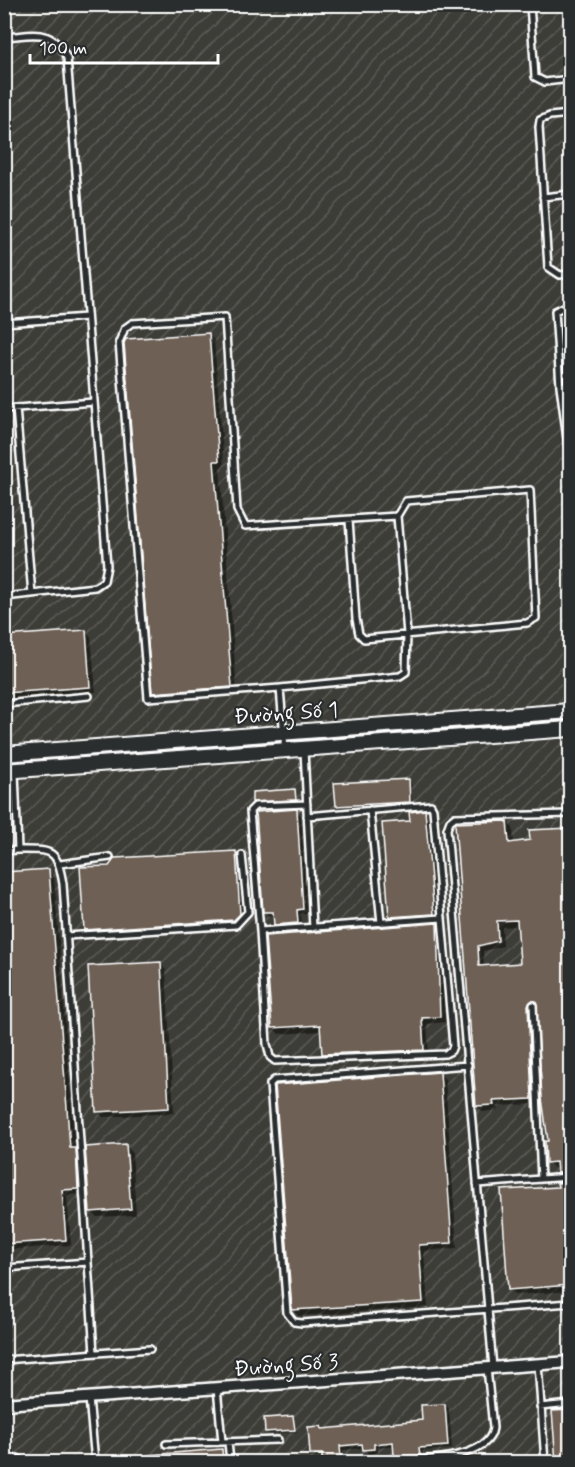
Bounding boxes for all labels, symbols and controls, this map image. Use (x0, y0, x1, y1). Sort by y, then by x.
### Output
scale bar (30, 27, 218, 65)
text: 100 m (39, 37, 87, 61)
street label: Đường Số 1 (233, 696, 339, 735)
street label: Đường Số 3 (233, 1348, 340, 1387)

